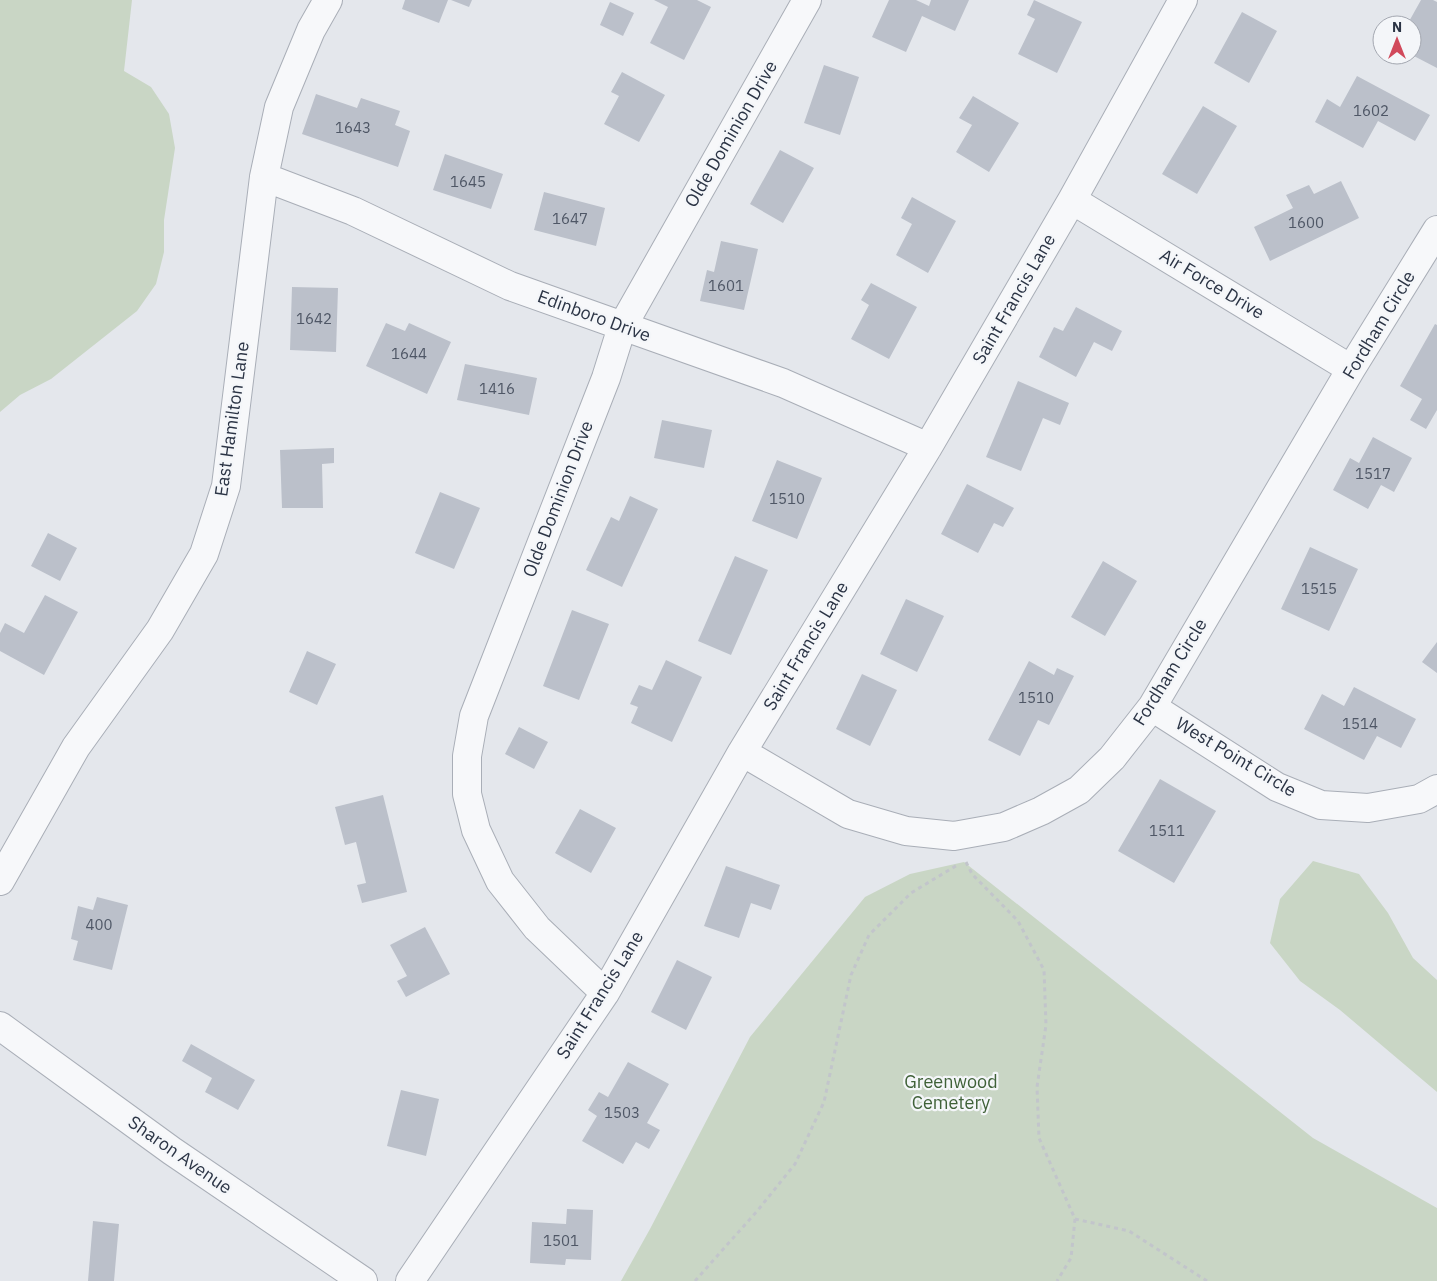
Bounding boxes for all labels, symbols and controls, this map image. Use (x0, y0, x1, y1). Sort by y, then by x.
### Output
north arrow (1372, 15, 1422, 65)
text: N (1392, 18, 1402, 36)
street label: Olde Dominion Drive (679, 56, 782, 211)
house number: 1602 (1353, 101, 1389, 120)
house number: 1643 (335, 118, 371, 137)
house number: 1645 (450, 172, 486, 191)
house number: 1647 (552, 209, 588, 228)
house number: 1600 (1288, 213, 1324, 232)
street label: Saint Francis Lane (967, 229, 1060, 368)
street label: Air Force Drive (1156, 243, 1269, 324)
street label: Fordham Circle (1337, 266, 1420, 383)
house number: 1601 (708, 276, 744, 295)
street label: Edinboro Drive (535, 284, 654, 347)
house number: 1642 (296, 309, 332, 328)
street label: East Hamilton Lane (209, 340, 254, 498)
house number: 1644 (391, 344, 427, 363)
house number: 1416 (479, 379, 515, 398)
street label: Olde Dominion Drive (517, 417, 598, 580)
house number: 1517 (1355, 464, 1391, 483)
house number: 1510 (769, 489, 805, 508)
street label: Saint Francis Lane (758, 577, 853, 715)
house number: 1515 (1301, 579, 1337, 598)
street label: Fordham Circle (1127, 614, 1212, 730)
house number: 1510 (1018, 688, 1054, 707)
street label: West Point Circle (1172, 711, 1301, 802)
house number: 1514 (1342, 714, 1378, 733)
house number: 1511 (1149, 821, 1185, 840)
house number: 400 (85, 915, 113, 934)
street label: Saint Francis Lane (551, 926, 648, 1063)
park label: Greenwood Cemetery (904, 1070, 998, 1114)
house number: 1503 (604, 1103, 640, 1122)
street label: Sharon Avenue (124, 1110, 237, 1199)
house number: 1501 (543, 1231, 579, 1250)

